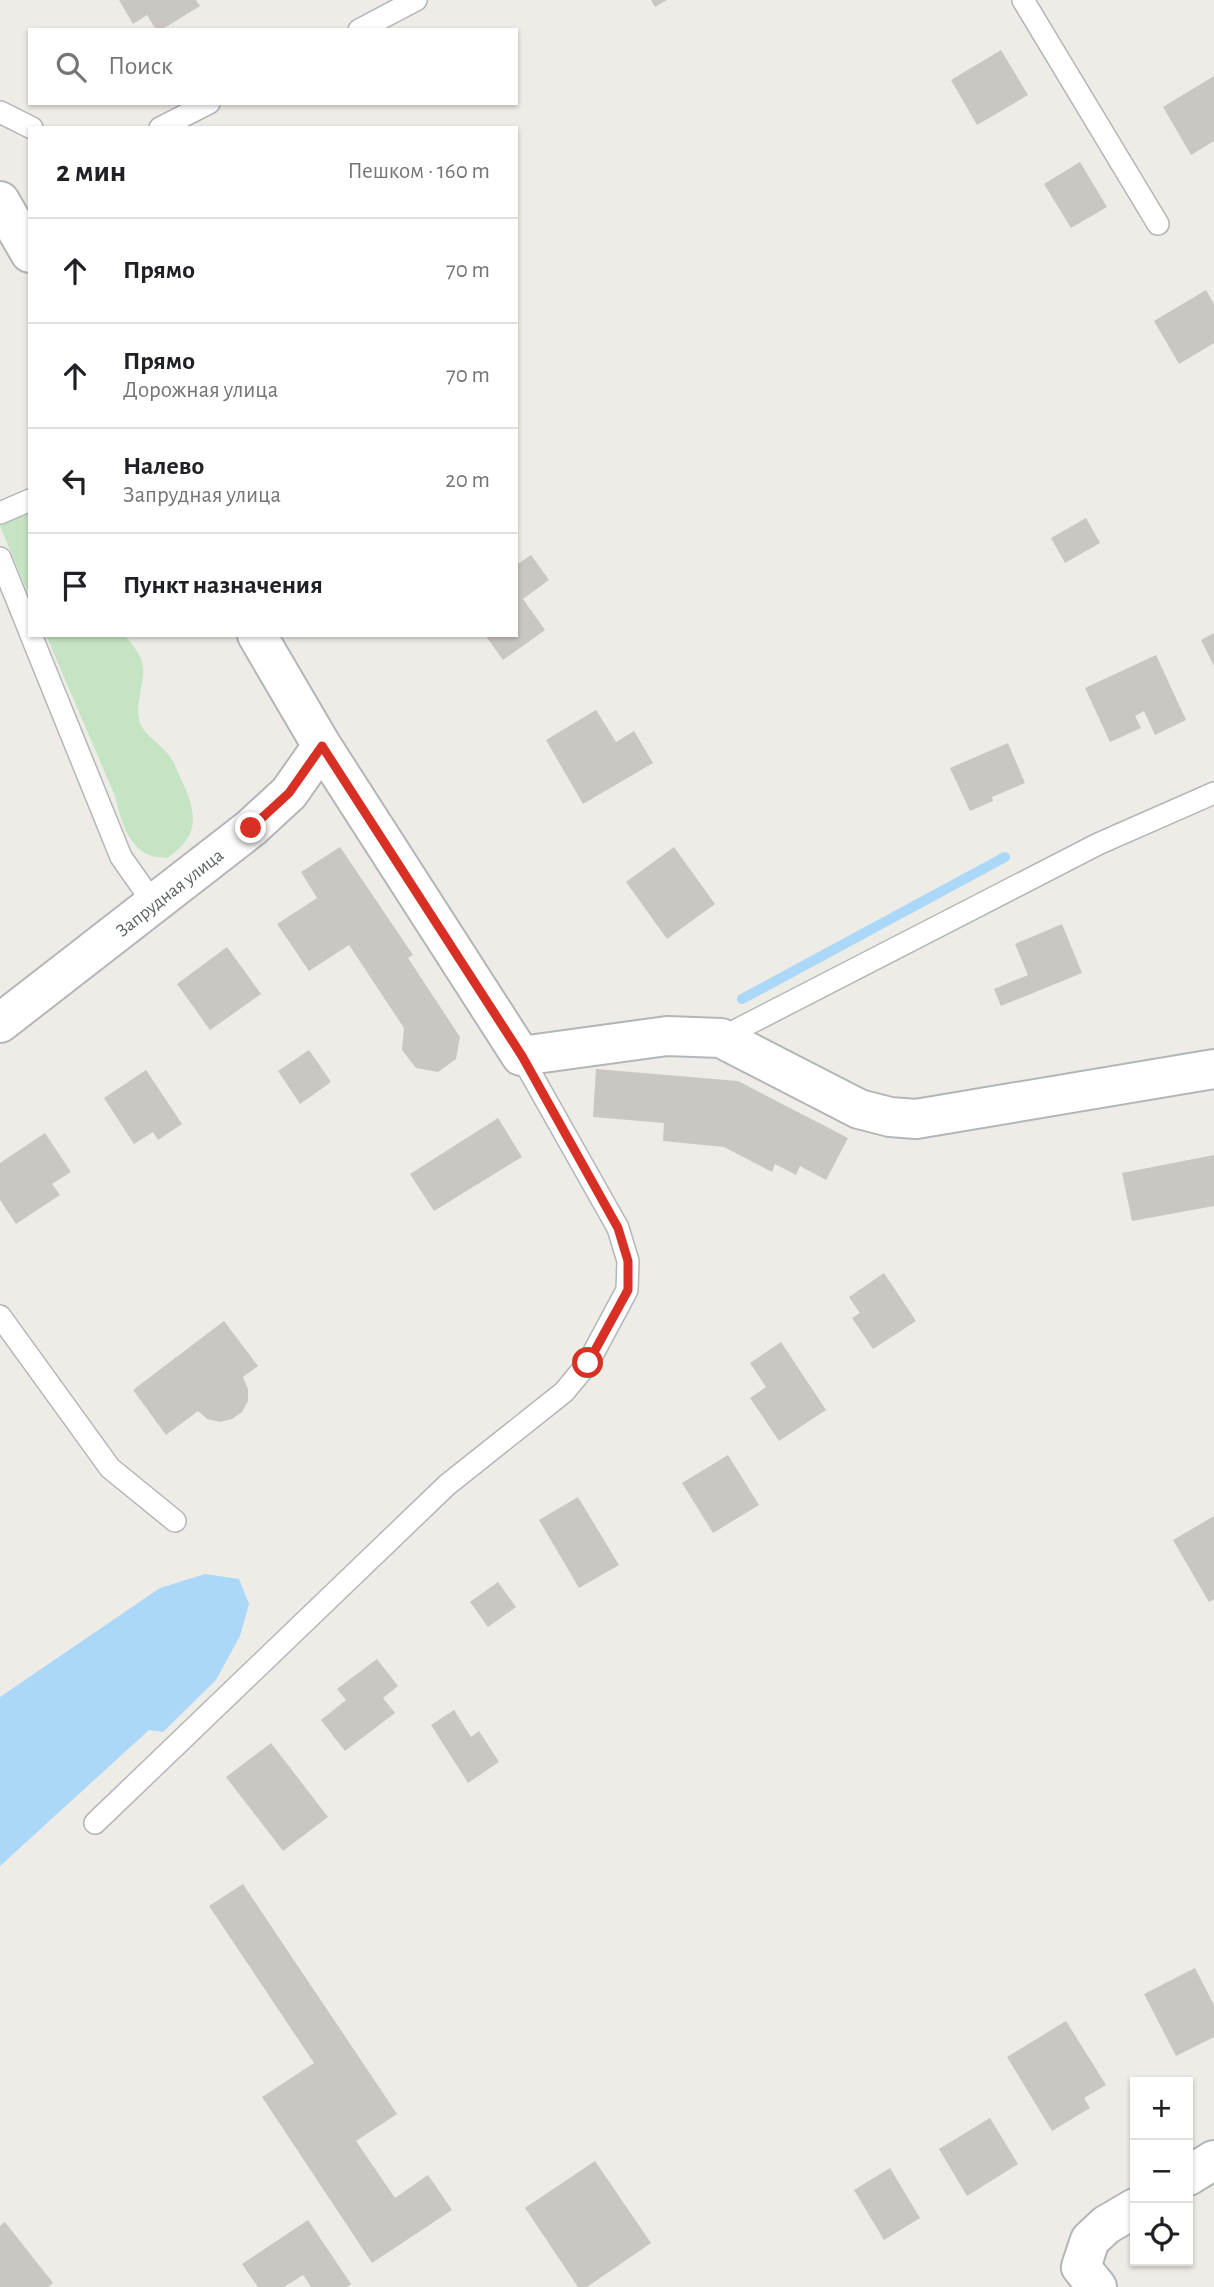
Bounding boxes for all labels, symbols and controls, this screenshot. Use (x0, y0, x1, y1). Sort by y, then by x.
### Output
search box (28, 28, 518, 105)
icon: search (52, 48, 90, 86)
text: Поиск (108, 53, 173, 79)
text: 2 мин (56, 157, 126, 187)
text: Пешком · 160 m (347, 160, 490, 183)
icon: ahead (56, 252, 94, 290)
text: Прямо (123, 257, 195, 283)
text: 70 m (446, 259, 490, 282)
text: Прямо (123, 348, 195, 374)
icon: ahead (56, 357, 94, 395)
text: 70 m (446, 364, 490, 387)
text: Дорожная улица (123, 379, 278, 402)
text: Налево (123, 453, 204, 479)
icon: left (56, 462, 94, 500)
text: 20 m (445, 469, 490, 492)
text: Запрудная улица (123, 484, 281, 507)
icon: arrive (56, 567, 94, 605)
text: Пункт назначения (123, 572, 323, 598)
route end (235, 812, 266, 843)
street label: Запрудная улица (113, 845, 227, 941)
route start (572, 1347, 603, 1378)
map controls (1130, 2077, 1193, 2266)
button: + (1130, 2077, 1193, 2140)
button: − (1130, 2140, 1193, 2203)
button: locate (1130, 2203, 1193, 2266)

